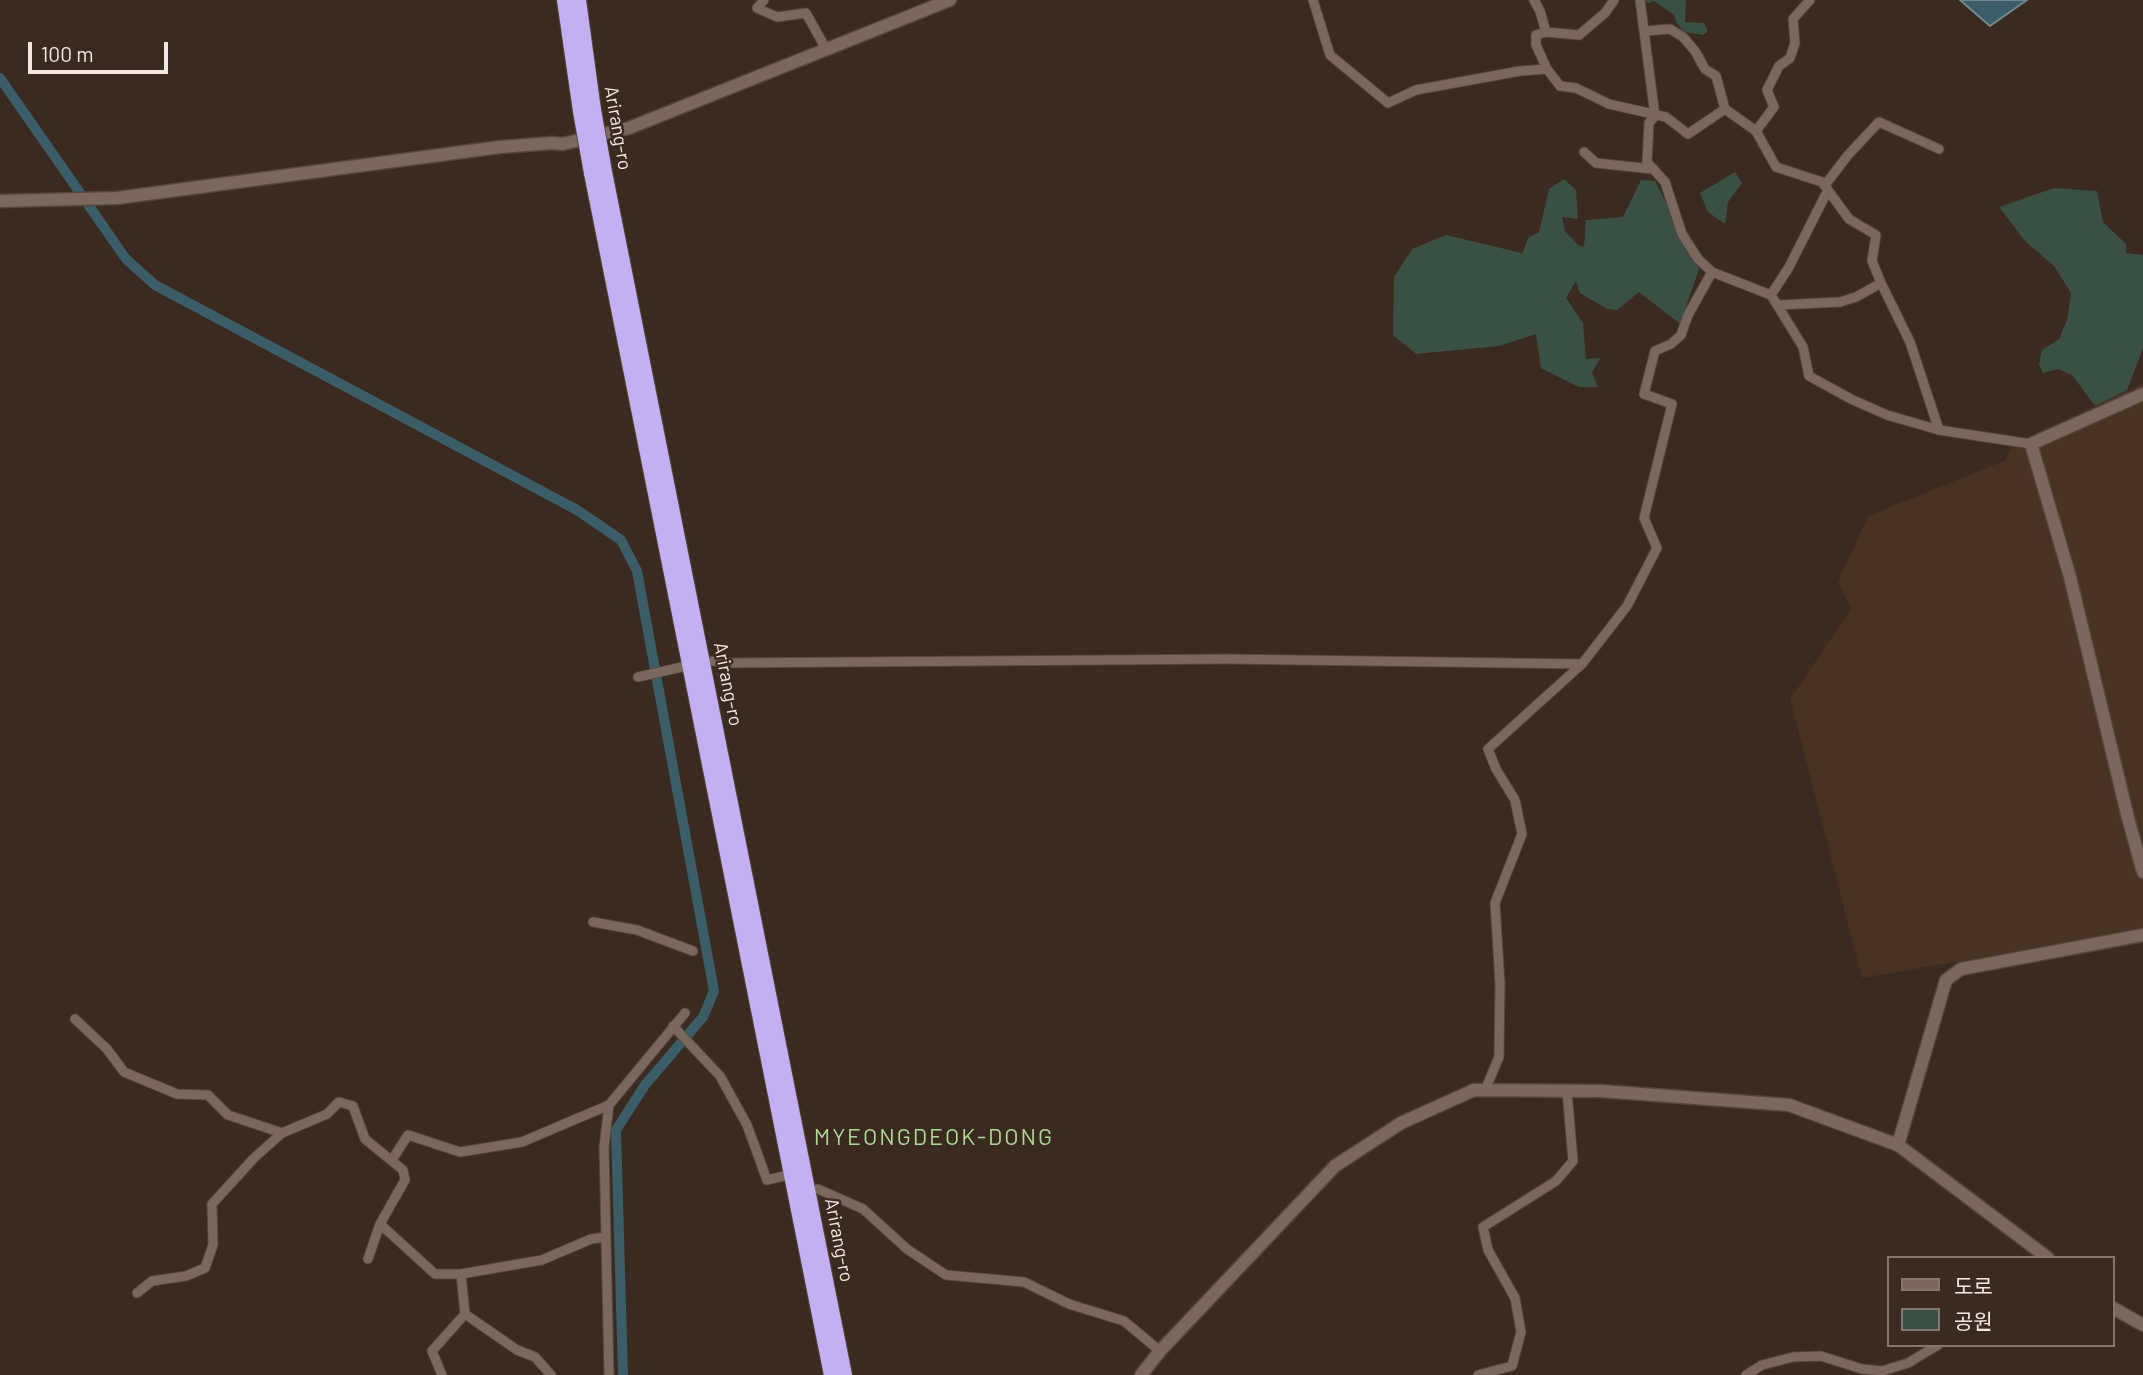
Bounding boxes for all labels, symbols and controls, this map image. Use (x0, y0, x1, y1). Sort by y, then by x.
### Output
scale bar (32, 28, 172, 72)
text: 100 m (41, 41, 94, 66)
street label: Arirang-ro (599, 84, 637, 172)
street label: Arirang-ro (709, 640, 747, 728)
district label: MYEONGDEOK-DONG (816, 1123, 1052, 1151)
street label: Arirang-ro (820, 1196, 858, 1284)
legend (1888, 1256, 2115, 1347)
text: 도로 (1954, 1273, 1993, 1298)
text: 공원 (1954, 1308, 1993, 1333)

